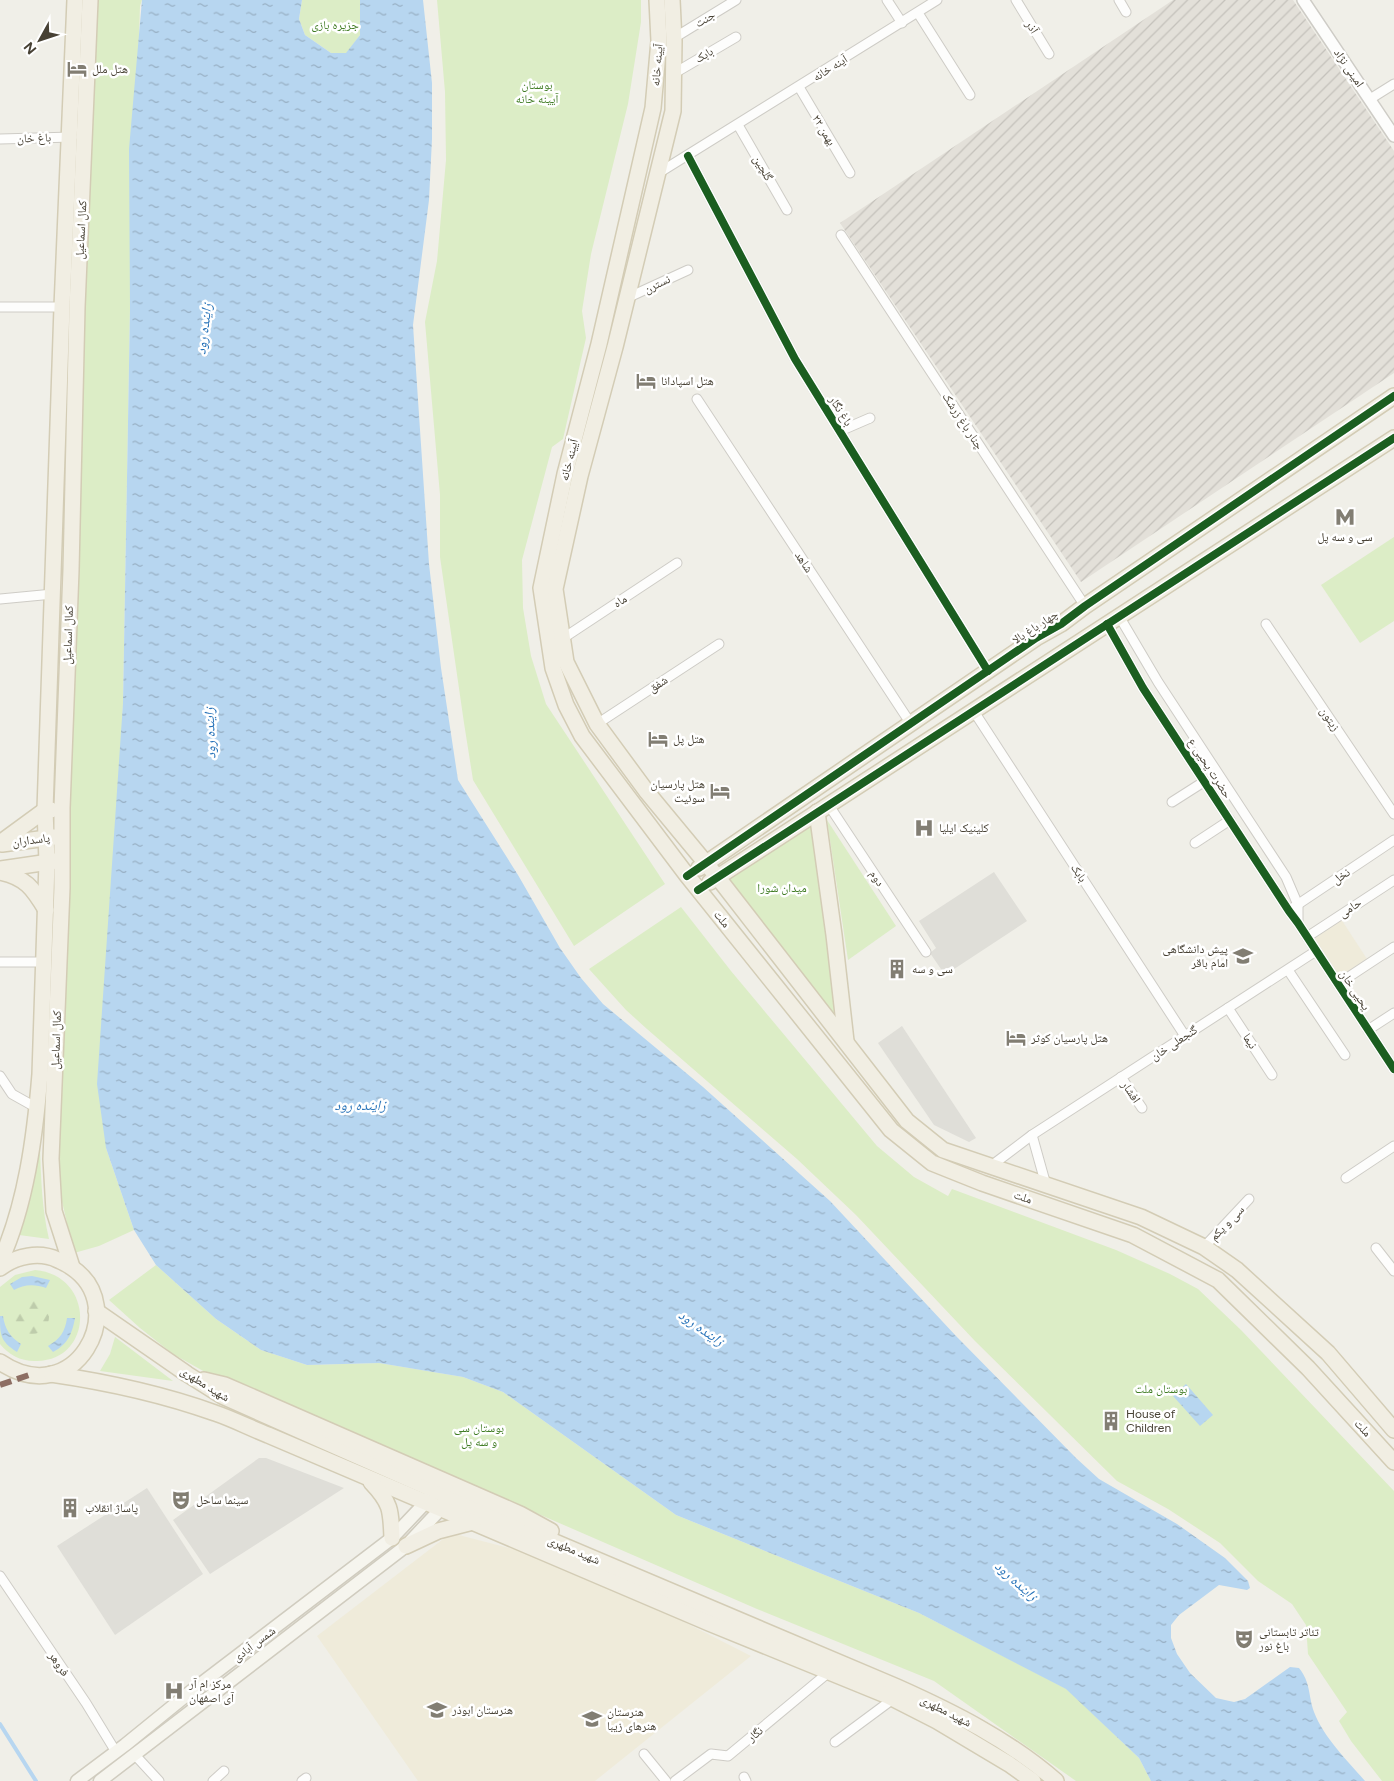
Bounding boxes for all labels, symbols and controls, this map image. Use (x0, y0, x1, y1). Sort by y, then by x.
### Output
street label: جنت (692, 7, 718, 30)
north arrow (15, 15, 65, 65)
street label: آذر (1022, 17, 1042, 37)
park label: جزیره بازی (311, 18, 359, 32)
text: N (20, 38, 40, 58)
street label: آیینه خانه (648, 42, 666, 87)
street label: بابک (692, 44, 716, 66)
street label: امینی نژاد (1331, 46, 1367, 90)
street label: آینه خانه (810, 51, 851, 84)
hotel icon: هتل ملل (66, 58, 88, 80)
place label: هتل ملل (92, 62, 128, 76)
park label: بوستان آیینه خانه (516, 78, 559, 106)
street label: ۲۲ بهمن (809, 112, 839, 148)
street label: باغ خان (17, 130, 51, 147)
street label: گلچین (750, 153, 776, 183)
street label: کمال اسماعیل (72, 200, 90, 260)
street label: نسترن (642, 272, 672, 296)
water label: زاینده رود (192, 301, 216, 355)
hotel icon: هتل اسپادانا (635, 370, 657, 392)
place label: هتل اسپادانا (661, 374, 714, 388)
street label: چنار باغ زرشک (939, 390, 987, 453)
street label: باغ نگار (825, 392, 856, 429)
street label: آیینه خانه (557, 437, 581, 482)
metro station icon: سی و سه پل (1334, 506, 1356, 528)
place label: سی و سه پل (1317, 530, 1373, 544)
street label: شاهد (792, 549, 816, 575)
street label: ماه (611, 591, 629, 611)
street label: کمال اسماعیل (60, 605, 76, 665)
street label: چهار باغ بالا (1009, 607, 1061, 648)
street label: شفق (646, 673, 670, 695)
street label: زیتون (1317, 704, 1343, 734)
water label: زاینده رود (201, 706, 219, 759)
hotel icon: هتل پل (647, 728, 669, 750)
place label: هتل پل (673, 732, 705, 746)
street label: حضرت یحیی ع (1185, 735, 1235, 802)
place label: هتل پارسیان سوئیت (650, 777, 705, 805)
hotel icon: هتل پارسیان سوئیت (709, 780, 731, 802)
hospital icon: کلینیک ایلیا (913, 817, 935, 839)
place label: کلینیک ایلیا (939, 821, 989, 835)
street label: پاسداران (11, 830, 51, 850)
street label: بابک (1068, 861, 1090, 885)
street label: نخل (1329, 865, 1353, 887)
street label: دوم (866, 867, 887, 889)
park label: میدان شورا (757, 881, 807, 895)
street label: حامی (1336, 895, 1364, 921)
street label: ملت (711, 908, 733, 930)
place label: پیش دانشگاهی امام باقر (1162, 942, 1228, 971)
school or university icon: پیش دانشگاهی امام باقر (1232, 945, 1254, 967)
building icon: سی و سه (886, 958, 908, 980)
place label: سی و سه (912, 962, 953, 976)
street label: یحیی خان (1337, 967, 1373, 1013)
street label: کمال اسماعیل (48, 1010, 64, 1070)
street label: گنجعلی خان (1148, 1023, 1200, 1063)
hotel icon: هتل پارسیان کوثر (1005, 1027, 1027, 1049)
place label: هتل پارسیان کوثر (1030, 1031, 1108, 1045)
street label: نیما (1240, 1031, 1260, 1051)
street label: افشار (1118, 1078, 1143, 1106)
water label: زاینده رود (334, 1097, 387, 1114)
street label: ملت (1012, 1187, 1034, 1207)
street label: سی و یکم (1207, 1202, 1248, 1244)
water label: زاینده رود (675, 1306, 728, 1350)
street label: شهید مطهری (178, 1363, 232, 1405)
park label: بوستان ملت (1135, 1382, 1187, 1396)
place label: House of Children (1126, 1407, 1176, 1435)
building icon: House of Children (1100, 1410, 1122, 1432)
street label: ملت (1352, 1417, 1374, 1439)
park label: بوستان سی و سه پل (454, 1421, 504, 1449)
theatre icon: سینما ساحل (170, 1489, 192, 1511)
place label: سینما ساحل (196, 1493, 248, 1507)
building icon: پاساژ انقلاب (59, 1497, 81, 1519)
place label: پاساژ انقلاب (85, 1501, 139, 1515)
street label: شهید مطهری (546, 1533, 602, 1567)
water label: زاینده رود (991, 1558, 1042, 1605)
street label: شمس آبادی (230, 1623, 278, 1665)
place label: تئاتر تابستانی باغ نور (1258, 1625, 1319, 1654)
theatre icon: تئاتر تابستانی باغ نور (1233, 1628, 1255, 1650)
street label: فروهر (45, 1648, 72, 1679)
place label: مرکز ام آر آی اصفهان (188, 1677, 235, 1705)
hospital icon: مرکز ام آر آی اصفهان (163, 1680, 185, 1702)
street label: شهید مطهری (918, 1692, 974, 1730)
school or university icon: هنرستان ابوذر (426, 1699, 448, 1721)
place label: هنرستان ابوذر (451, 1703, 513, 1717)
place label: هنرستان هنرهای زیبا (607, 1705, 656, 1733)
school or university icon: هنرستان هنرهای زیبا (581, 1708, 603, 1730)
street label: نگار (743, 1723, 766, 1745)

